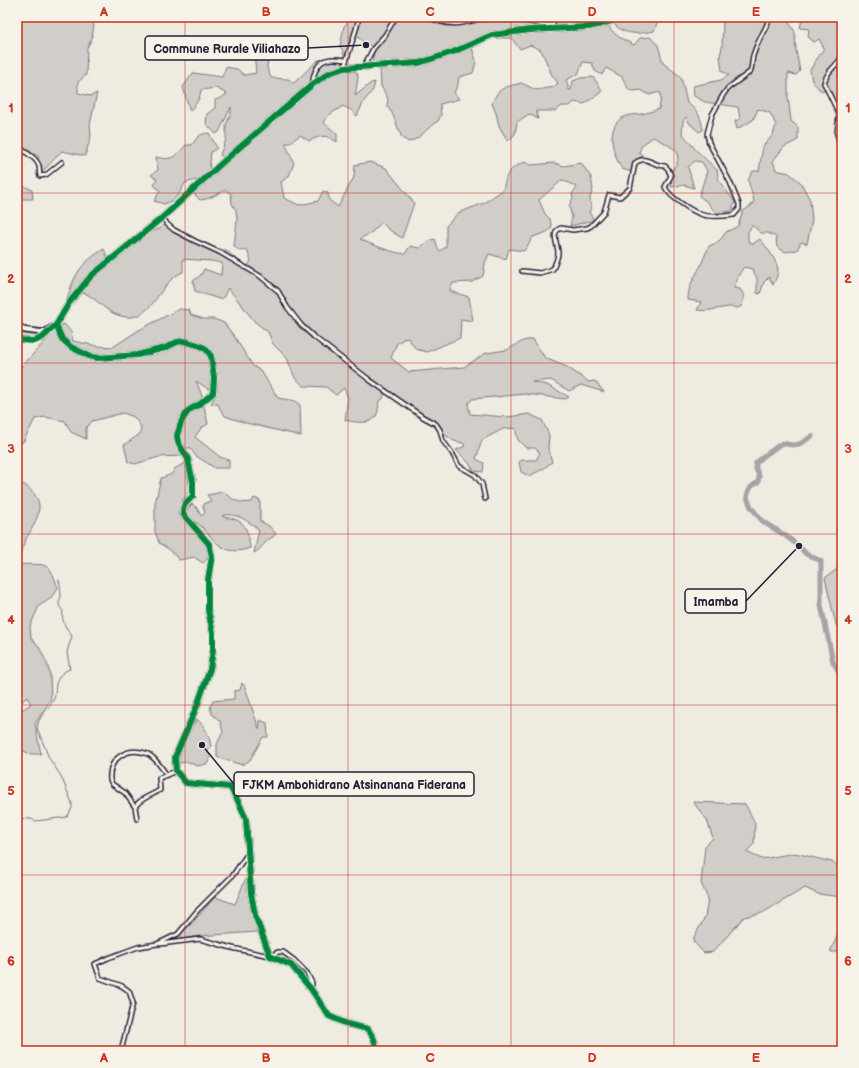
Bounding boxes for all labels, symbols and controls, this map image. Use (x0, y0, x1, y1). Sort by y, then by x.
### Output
text: A (99, 4, 108, 20)
text: B (261, 4, 271, 20)
text: C (425, 4, 435, 20)
text: D (587, 4, 597, 20)
text: E (752, 4, 761, 20)
callout: Commune Rurale Viliahazo (145, 36, 308, 60)
text: Commune Rurale Viliahazo (153, 42, 301, 57)
text: 1 (8, 100, 14, 116)
text: 1 (845, 100, 851, 116)
text: 2 (7, 271, 15, 287)
text: 2 (844, 271, 852, 287)
text: 3 (7, 441, 15, 457)
text: 3 (844, 441, 852, 457)
callout: Imamba (685, 589, 746, 613)
text: Imamba (693, 595, 739, 610)
text: 4 (7, 612, 15, 628)
text: 4 (844, 612, 852, 628)
callout: FJKM Ambohidrano Atsinanana Fiderana (234, 772, 474, 796)
text: FJKM Ambohidrano Atsinanana Fiderana (242, 778, 466, 793)
text: 5 (7, 783, 15, 799)
text: 5 (844, 783, 852, 799)
text: 6 (7, 953, 15, 969)
text: 6 (844, 953, 852, 969)
text: A (99, 1050, 108, 1066)
text: B (261, 1050, 271, 1066)
text: C (425, 1050, 435, 1066)
text: D (587, 1050, 597, 1066)
text: E (752, 1050, 761, 1066)

